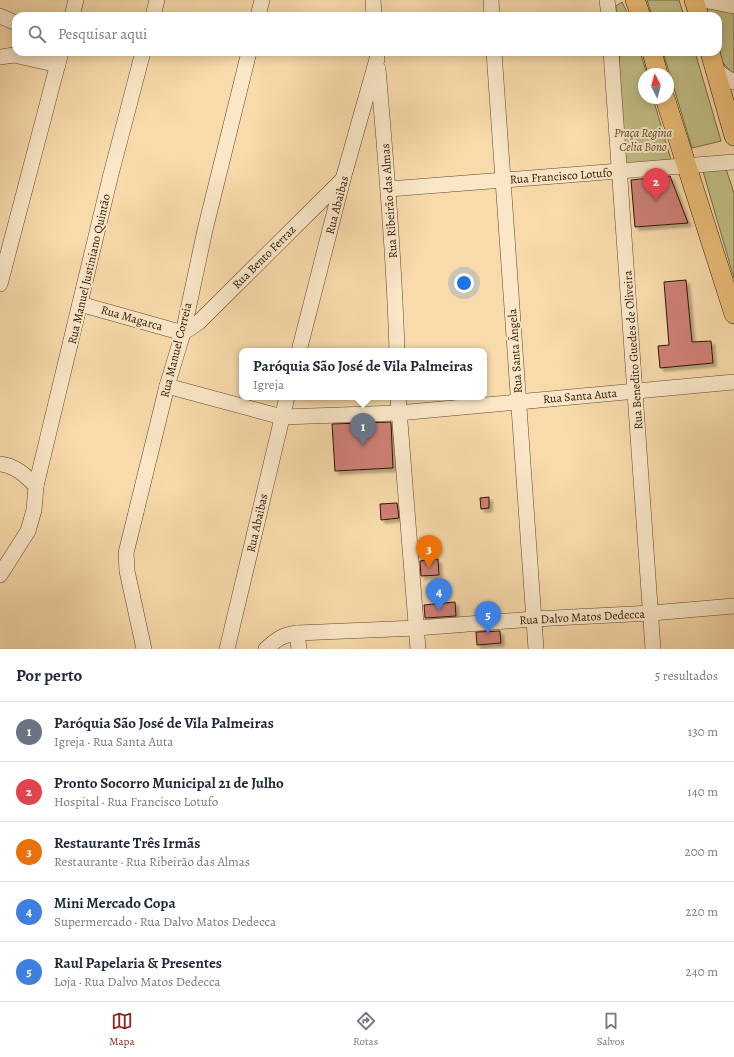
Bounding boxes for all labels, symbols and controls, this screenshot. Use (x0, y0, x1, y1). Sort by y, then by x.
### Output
search box (12, 12, 722, 56)
icon: search (26, 23, 48, 45)
text: Pesquisar aqui (58, 24, 147, 44)
north arrow (638, 68, 674, 104)
park label: Praça Regina Celia Bono (614, 125, 673, 155)
street label: Rua Ribeirão das Almas (377, 143, 401, 259)
street label: Rua Francisco Lotufo (509, 164, 613, 188)
pin: 2 (643, 168, 669, 201)
street label: Rua Abaibas (322, 174, 353, 236)
street label: Rua Manuel Justiniano Quintão (64, 192, 114, 346)
street label: Rua Bento Ferraz (229, 222, 299, 292)
street label: Rua Benedito Guedes de Oliveira (619, 270, 647, 430)
your location (454, 273, 474, 293)
street label: Rua Manuel Correia (156, 300, 196, 399)
street label: Rua Magarca (99, 302, 165, 335)
street label: Rua Santa Ângela (504, 308, 526, 394)
popup (239, 348, 487, 400)
text: Paróquia São José de Vila Palmeiras (253, 356, 473, 376)
text: Igreja (253, 376, 284, 393)
street label: Rua Santa Auta (542, 385, 618, 407)
pin: 1 (350, 413, 376, 446)
street label: Rua Abaibas (242, 492, 272, 554)
pin: 3 (416, 535, 442, 568)
pin: 4 (426, 578, 452, 611)
pin: 5 (475, 601, 501, 634)
street label: Rua Dalvo Matos Dedecca (519, 606, 646, 628)
text: Por perto (16, 664, 82, 687)
text: 5 resultados (655, 667, 718, 684)
text: Paróquia São José de Vila Palmeiras (54, 713, 274, 733)
text: 1 (27, 723, 31, 740)
text: 130 m (688, 723, 718, 740)
text: Igreja · Rua Santa Auta (54, 733, 173, 750)
text: Pronto Socorro Municipal 21 de Julho (54, 773, 284, 793)
text: 2 (26, 783, 32, 800)
text: 140 m (687, 783, 718, 800)
text: Hospital · Rua Francisco Lotufo (54, 793, 218, 810)
text: Restaurante Três Irmãs (54, 833, 200, 853)
text: 3 (26, 843, 32, 860)
text: 200 m (685, 843, 718, 860)
text: Restaurante · Rua Ribeirão das Almas (54, 853, 250, 870)
text: Mini Mercado Copa (54, 893, 176, 913)
text: 4 (26, 903, 32, 920)
text: 220 m (685, 903, 718, 920)
text: Supermercado · Rua Dalvo Matos Dedecca (54, 913, 276, 930)
text: Raul Papelaria & Presentes (54, 953, 222, 973)
text: 5 (26, 963, 32, 980)
text: 240 m (686, 963, 718, 980)
text: Loja · Rua Dalvo Matos Dedecca (54, 973, 220, 990)
tab: Mapa (109, 1010, 135, 1049)
tab: Rotas (353, 1010, 378, 1049)
tab: Salvos (597, 1010, 625, 1049)

